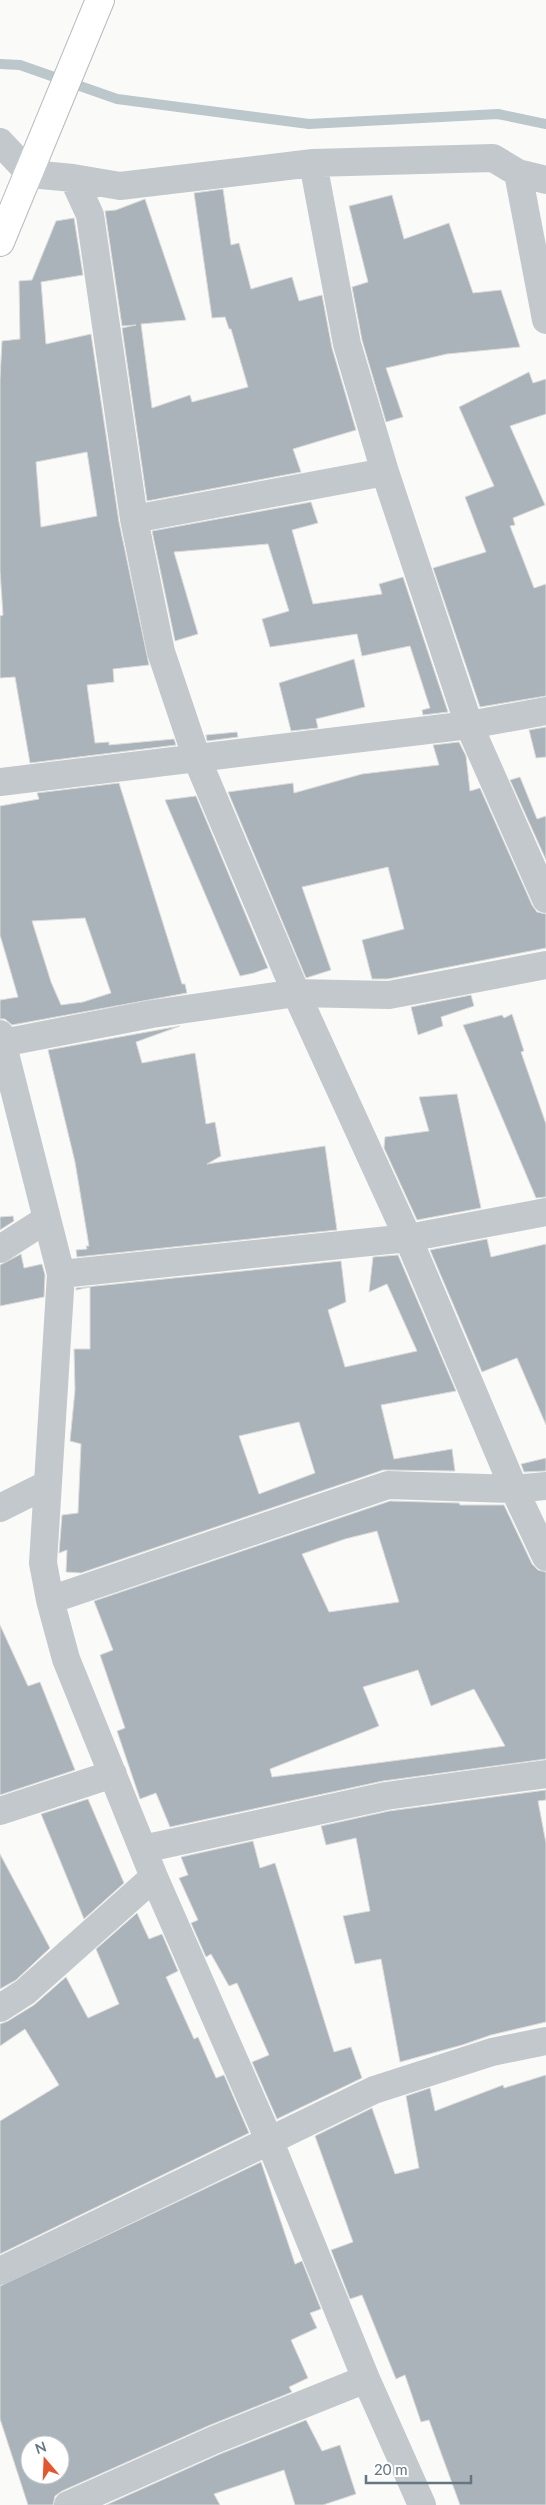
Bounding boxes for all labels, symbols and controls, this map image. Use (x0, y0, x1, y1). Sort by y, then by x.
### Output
north arrow (20, 2435, 70, 2485)
text: N (33, 2437, 48, 2457)
scale bar (366, 2452, 471, 2484)
text: 20 m (374, 2460, 408, 2478)

